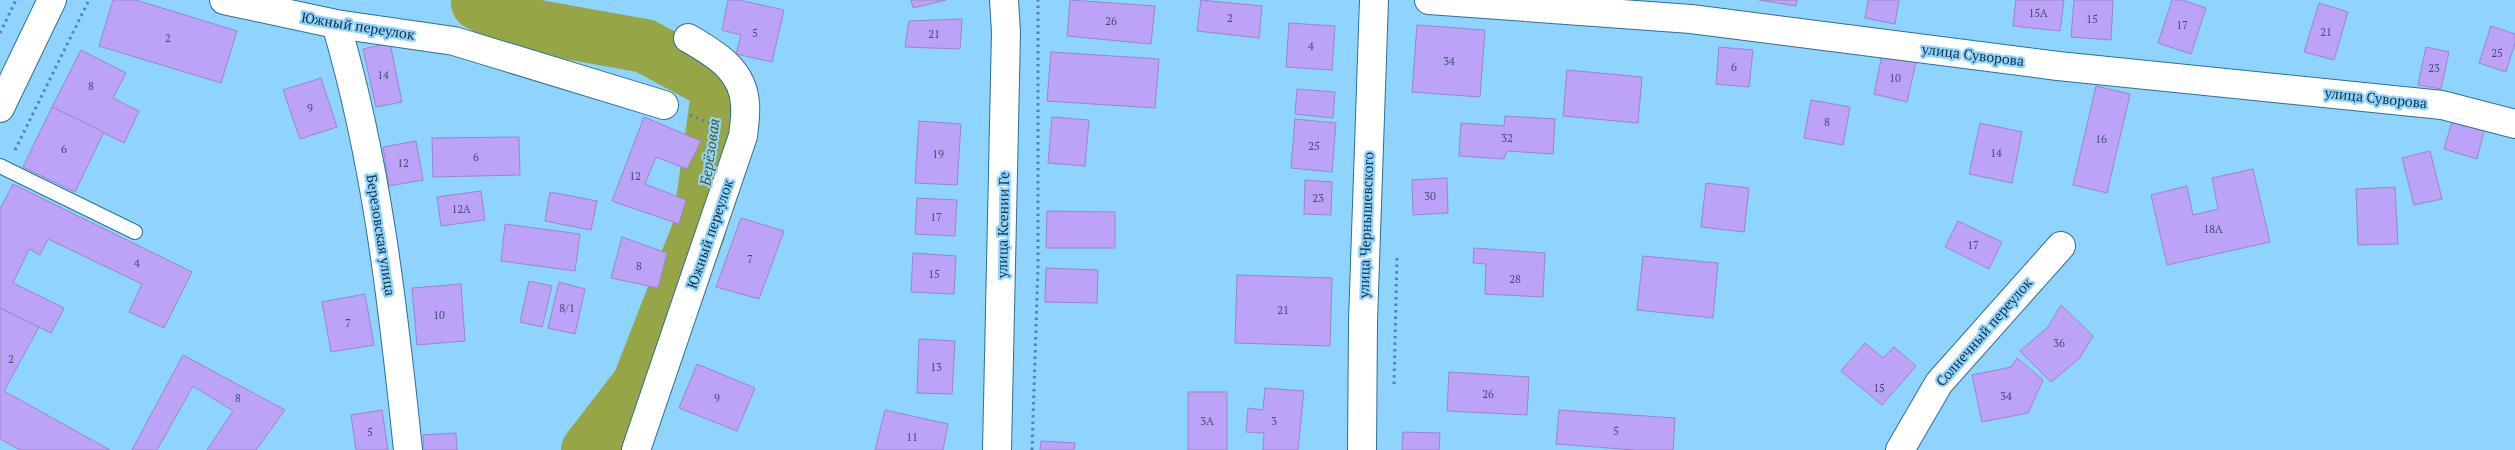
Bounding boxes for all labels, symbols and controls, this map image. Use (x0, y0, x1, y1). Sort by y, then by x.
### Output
house number: 15А (2028, 6, 2048, 20)
street label: Южный переулок (300, 7, 416, 44)
house number: 2 (1227, 11, 1233, 25)
house number: 15 (2086, 12, 2098, 26)
house number: 26 (1105, 14, 1117, 28)
house number: 17 (2176, 18, 2188, 32)
house number: 21 (2320, 25, 2332, 39)
house number: 5 (752, 26, 758, 40)
house number: 21 (928, 27, 940, 41)
house number: 2 (165, 31, 171, 45)
house number: 4 (1308, 39, 1314, 53)
street label: улица Суворова (1920, 39, 2025, 70)
house number: 25 (2491, 46, 2503, 60)
house number: 34 (1443, 54, 1455, 68)
house number: 6 (1731, 60, 1737, 74)
house number: 23 (2428, 61, 2440, 75)
house number: 14 (377, 68, 389, 82)
house number: 10 (1889, 71, 1901, 85)
house number: 8 (88, 79, 94, 93)
street label: улица Суворова (2323, 83, 2428, 112)
house number: 9 (307, 101, 313, 115)
house number: 8 (1824, 115, 1830, 129)
water label: Берёзовая (694, 117, 724, 188)
house number: 32 (1501, 131, 1513, 145)
house number: 16 (2095, 132, 2107, 146)
house number: 25 (1308, 139, 1320, 153)
house number: 6 (61, 142, 67, 156)
house number: 14 (1990, 146, 2002, 160)
house number: 19 (932, 147, 944, 161)
house number: 6 (473, 150, 479, 164)
street label: улица Чернышевского (1353, 151, 1378, 299)
house number: 12 (397, 156, 409, 170)
house number: 12 (629, 169, 641, 183)
street label: улица Ксении Ге (992, 172, 1013, 279)
street label: Березовская улица (363, 173, 400, 297)
street label: Южный переулок (682, 176, 737, 291)
house number: 30 (1424, 189, 1436, 203)
house number: 23 (1312, 191, 1324, 205)
house number: 12А (451, 202, 471, 216)
house number: 17 (930, 210, 942, 224)
house number: 18А (2203, 222, 2223, 236)
house number: 17 (1967, 238, 1979, 252)
house number: 7 (747, 252, 753, 266)
house number: 4 (134, 256, 140, 270)
house number: 8 (636, 259, 642, 273)
house number: 15 (928, 267, 940, 281)
house number: 28 (1509, 272, 1521, 286)
street label: Солнечный переулок (1931, 273, 2036, 390)
house number: 8/1 (559, 301, 575, 315)
house number: 21 (1277, 303, 1289, 317)
house number: 10 (433, 308, 445, 322)
house number: 7 (345, 316, 351, 330)
house number: 36 (2053, 336, 2065, 350)
house number: 2 (8, 352, 14, 366)
house number: 13 (930, 360, 942, 374)
house number: 15 (1873, 381, 1885, 395)
house number: 26 (1482, 387, 1494, 401)
house number: 34 (2000, 389, 2012, 403)
house number: 8 (235, 391, 241, 405)
house number: 9 (714, 391, 720, 405)
house number: 3А (1200, 414, 1214, 428)
house number: 3 (1271, 414, 1277, 428)
house number: 5 (1613, 424, 1619, 438)
house number: 5 (367, 425, 373, 439)
house number: 11 (906, 430, 918, 444)

